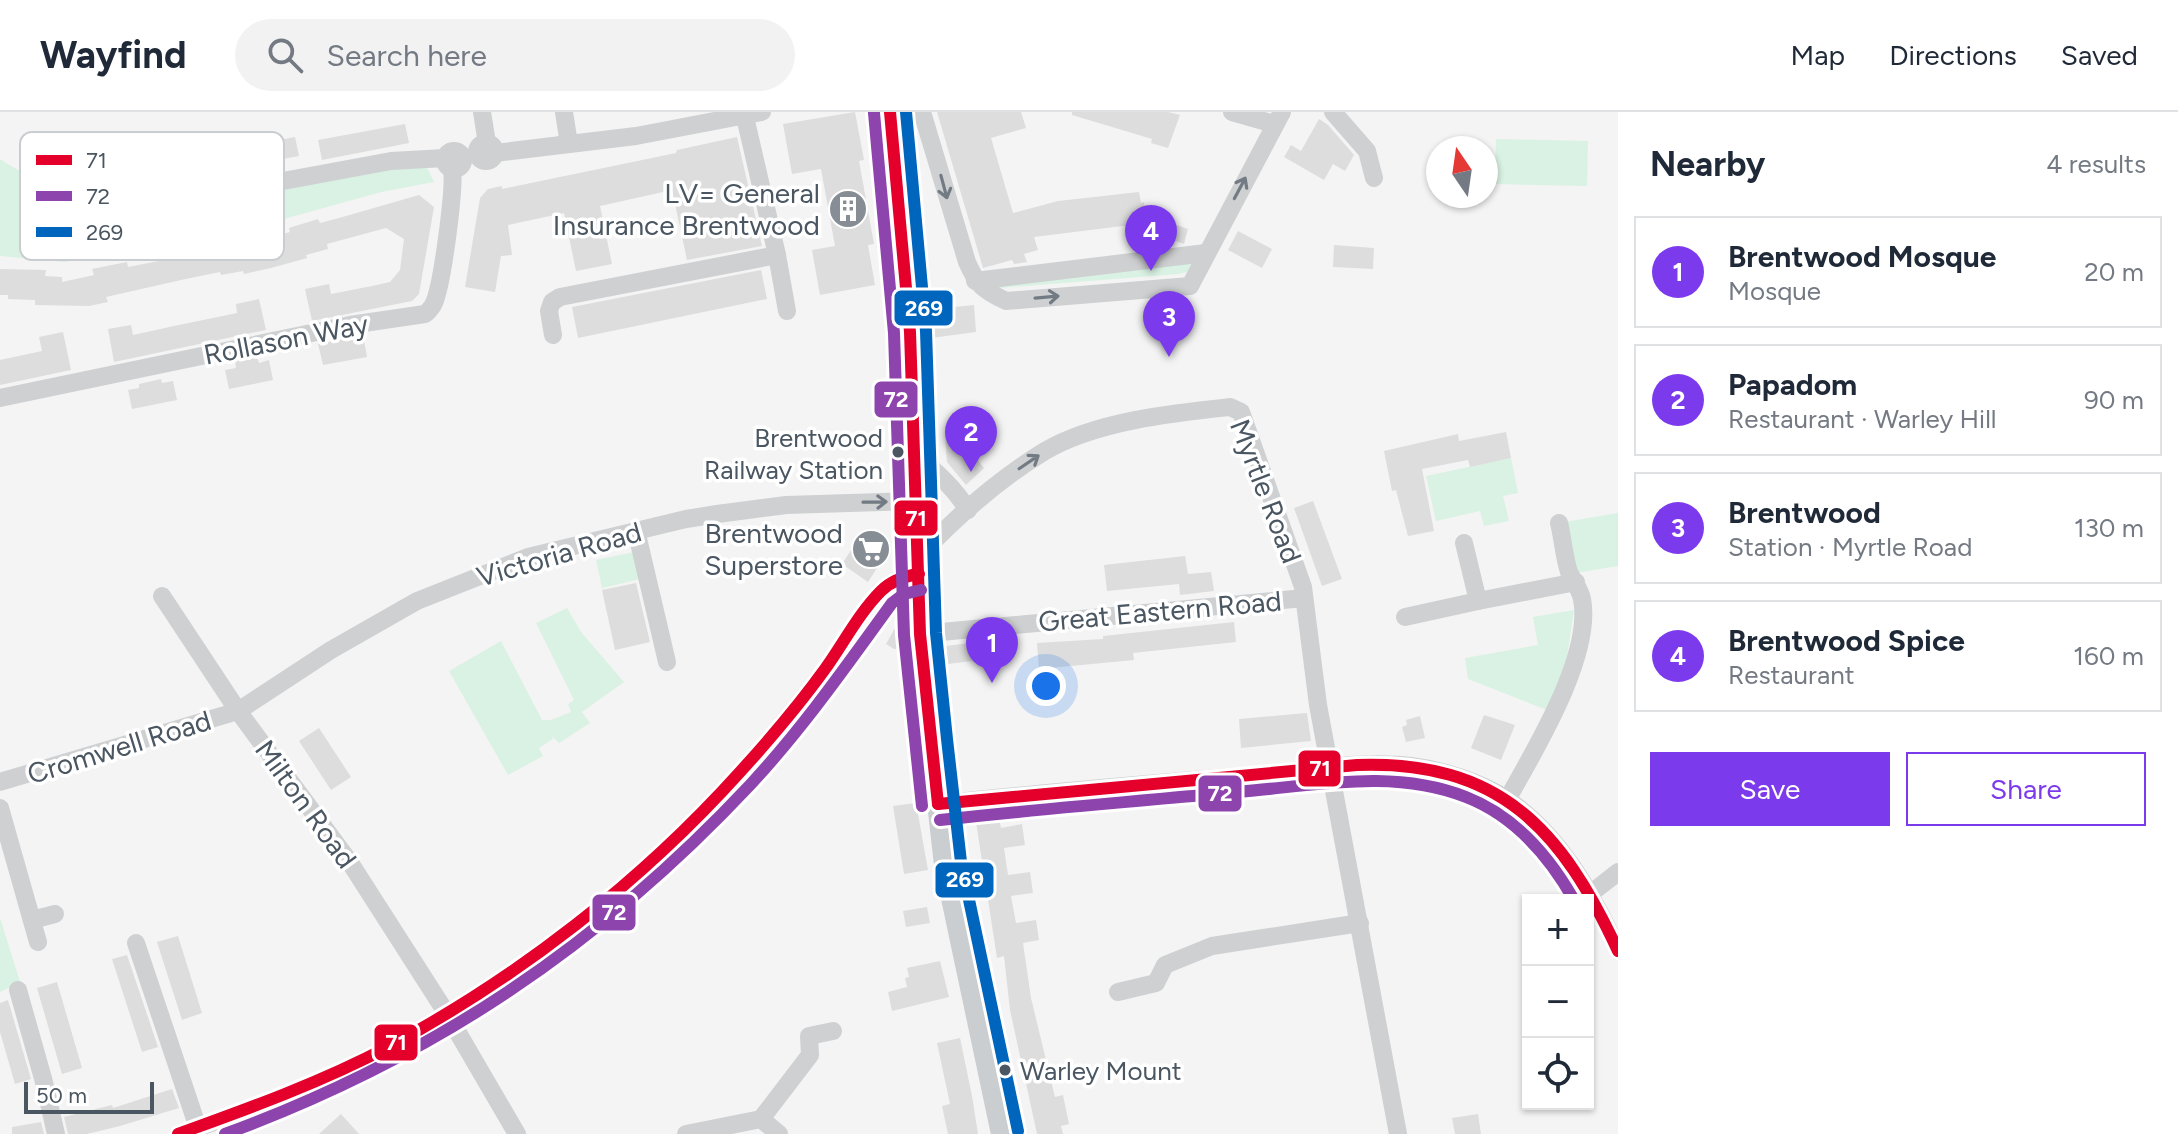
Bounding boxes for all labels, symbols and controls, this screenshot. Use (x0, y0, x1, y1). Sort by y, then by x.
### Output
search box (235, 19, 795, 91)
text: Wayfind (40, 32, 187, 78)
icon: search (263, 33, 307, 77)
text: Search here (327, 37, 487, 74)
text: Map (1791, 38, 1845, 72)
text: Directions (1889, 38, 2017, 72)
text: Saved (2061, 38, 2138, 72)
legend (20, 132, 284, 260)
north arrow (1426, 136, 1498, 208)
text: Nearby (1650, 144, 1765, 185)
text: 71 (86, 147, 107, 174)
text: 4 results (2046, 148, 2146, 180)
one-way arrow (937, 173, 952, 199)
place label: LV= General Insurance Brentwood (553, 176, 820, 242)
one-way arrow (1232, 177, 1248, 201)
text: 72 (86, 183, 110, 210)
building icon: LV= General Insurance Brentwood (827, 188, 869, 230)
pin: 4 (1125, 205, 1177, 271)
text: 269 (86, 219, 123, 246)
text: Brentwood Mosque (1728, 238, 1996, 275)
text: 1 (1673, 256, 1683, 288)
text: 20 m (2084, 256, 2144, 288)
text: Mosque (1728, 275, 1821, 307)
line badge: 269 (893, 289, 954, 327)
one-way arrow (1033, 289, 1060, 304)
pin: 3 (1143, 291, 1195, 357)
text: 269 (905, 295, 943, 322)
street label: Rollason Way (201, 306, 371, 372)
text: Papadom (1728, 366, 1857, 403)
line badge: 72 (873, 380, 919, 419)
text: 2 (1670, 384, 1686, 416)
text: 90 m (2084, 384, 2144, 416)
text: 72 (884, 386, 908, 413)
text: Restaurant · Warley Hill (1728, 403, 1997, 435)
pin: 2 (945, 406, 997, 472)
street label: Myrtle Road (1223, 414, 1309, 568)
place label: Brentwood Railway Station (704, 422, 883, 486)
marker: Brentwood Railway Station (890, 444, 906, 460)
one-way arrow (1017, 454, 1040, 470)
one-way arrow (861, 494, 888, 509)
text: Brentwood (1728, 494, 1881, 531)
line badge: 71 (893, 499, 939, 537)
text: 71 (905, 505, 927, 532)
text: 3 (1671, 512, 1685, 544)
text: 130 m (2074, 512, 2144, 544)
street label: Victoria Road (473, 514, 645, 594)
place label: Brentwood Superstore (704, 516, 843, 582)
supermarket icon: Brentwood Superstore (850, 528, 892, 570)
text: Station · Myrtle Road (1728, 531, 1972, 563)
street label: Great Eastern Road (1037, 583, 1283, 639)
pin: 1 (966, 617, 1018, 683)
text: Brentwood Spice (1728, 622, 1965, 659)
text: 4 (1670, 640, 1686, 672)
text: 160 m (2073, 640, 2144, 672)
text: Restaurant (1728, 659, 1855, 691)
your location (1026, 666, 1066, 706)
street label: Cromwell Road (23, 703, 215, 791)
street label: Milton Road (248, 733, 364, 875)
line badge: 71 (1297, 749, 1342, 788)
button: Save (1650, 752, 1890, 826)
button: Share (1906, 752, 2146, 826)
text: 71 (1309, 755, 1331, 782)
line badge: 72 (1197, 774, 1243, 813)
text: 72 (1208, 780, 1232, 807)
line badge: 269 (934, 861, 995, 899)
text: 269 (946, 866, 984, 893)
line badge: 72 (591, 893, 637, 932)
map controls (1522, 894, 1594, 1110)
button: + (1522, 894, 1594, 966)
text: 72 (602, 899, 626, 926)
button: − (1522, 966, 1594, 1038)
line badge: 71 (373, 1023, 419, 1062)
text: 71 (385, 1029, 407, 1056)
button: locate (1522, 1038, 1594, 1110)
place label: Warley Mount (1020, 1055, 1182, 1087)
marker: Warley Mount (997, 1062, 1013, 1078)
scale bar (24, 1078, 154, 1114)
text: 50 m (36, 1082, 87, 1109)

